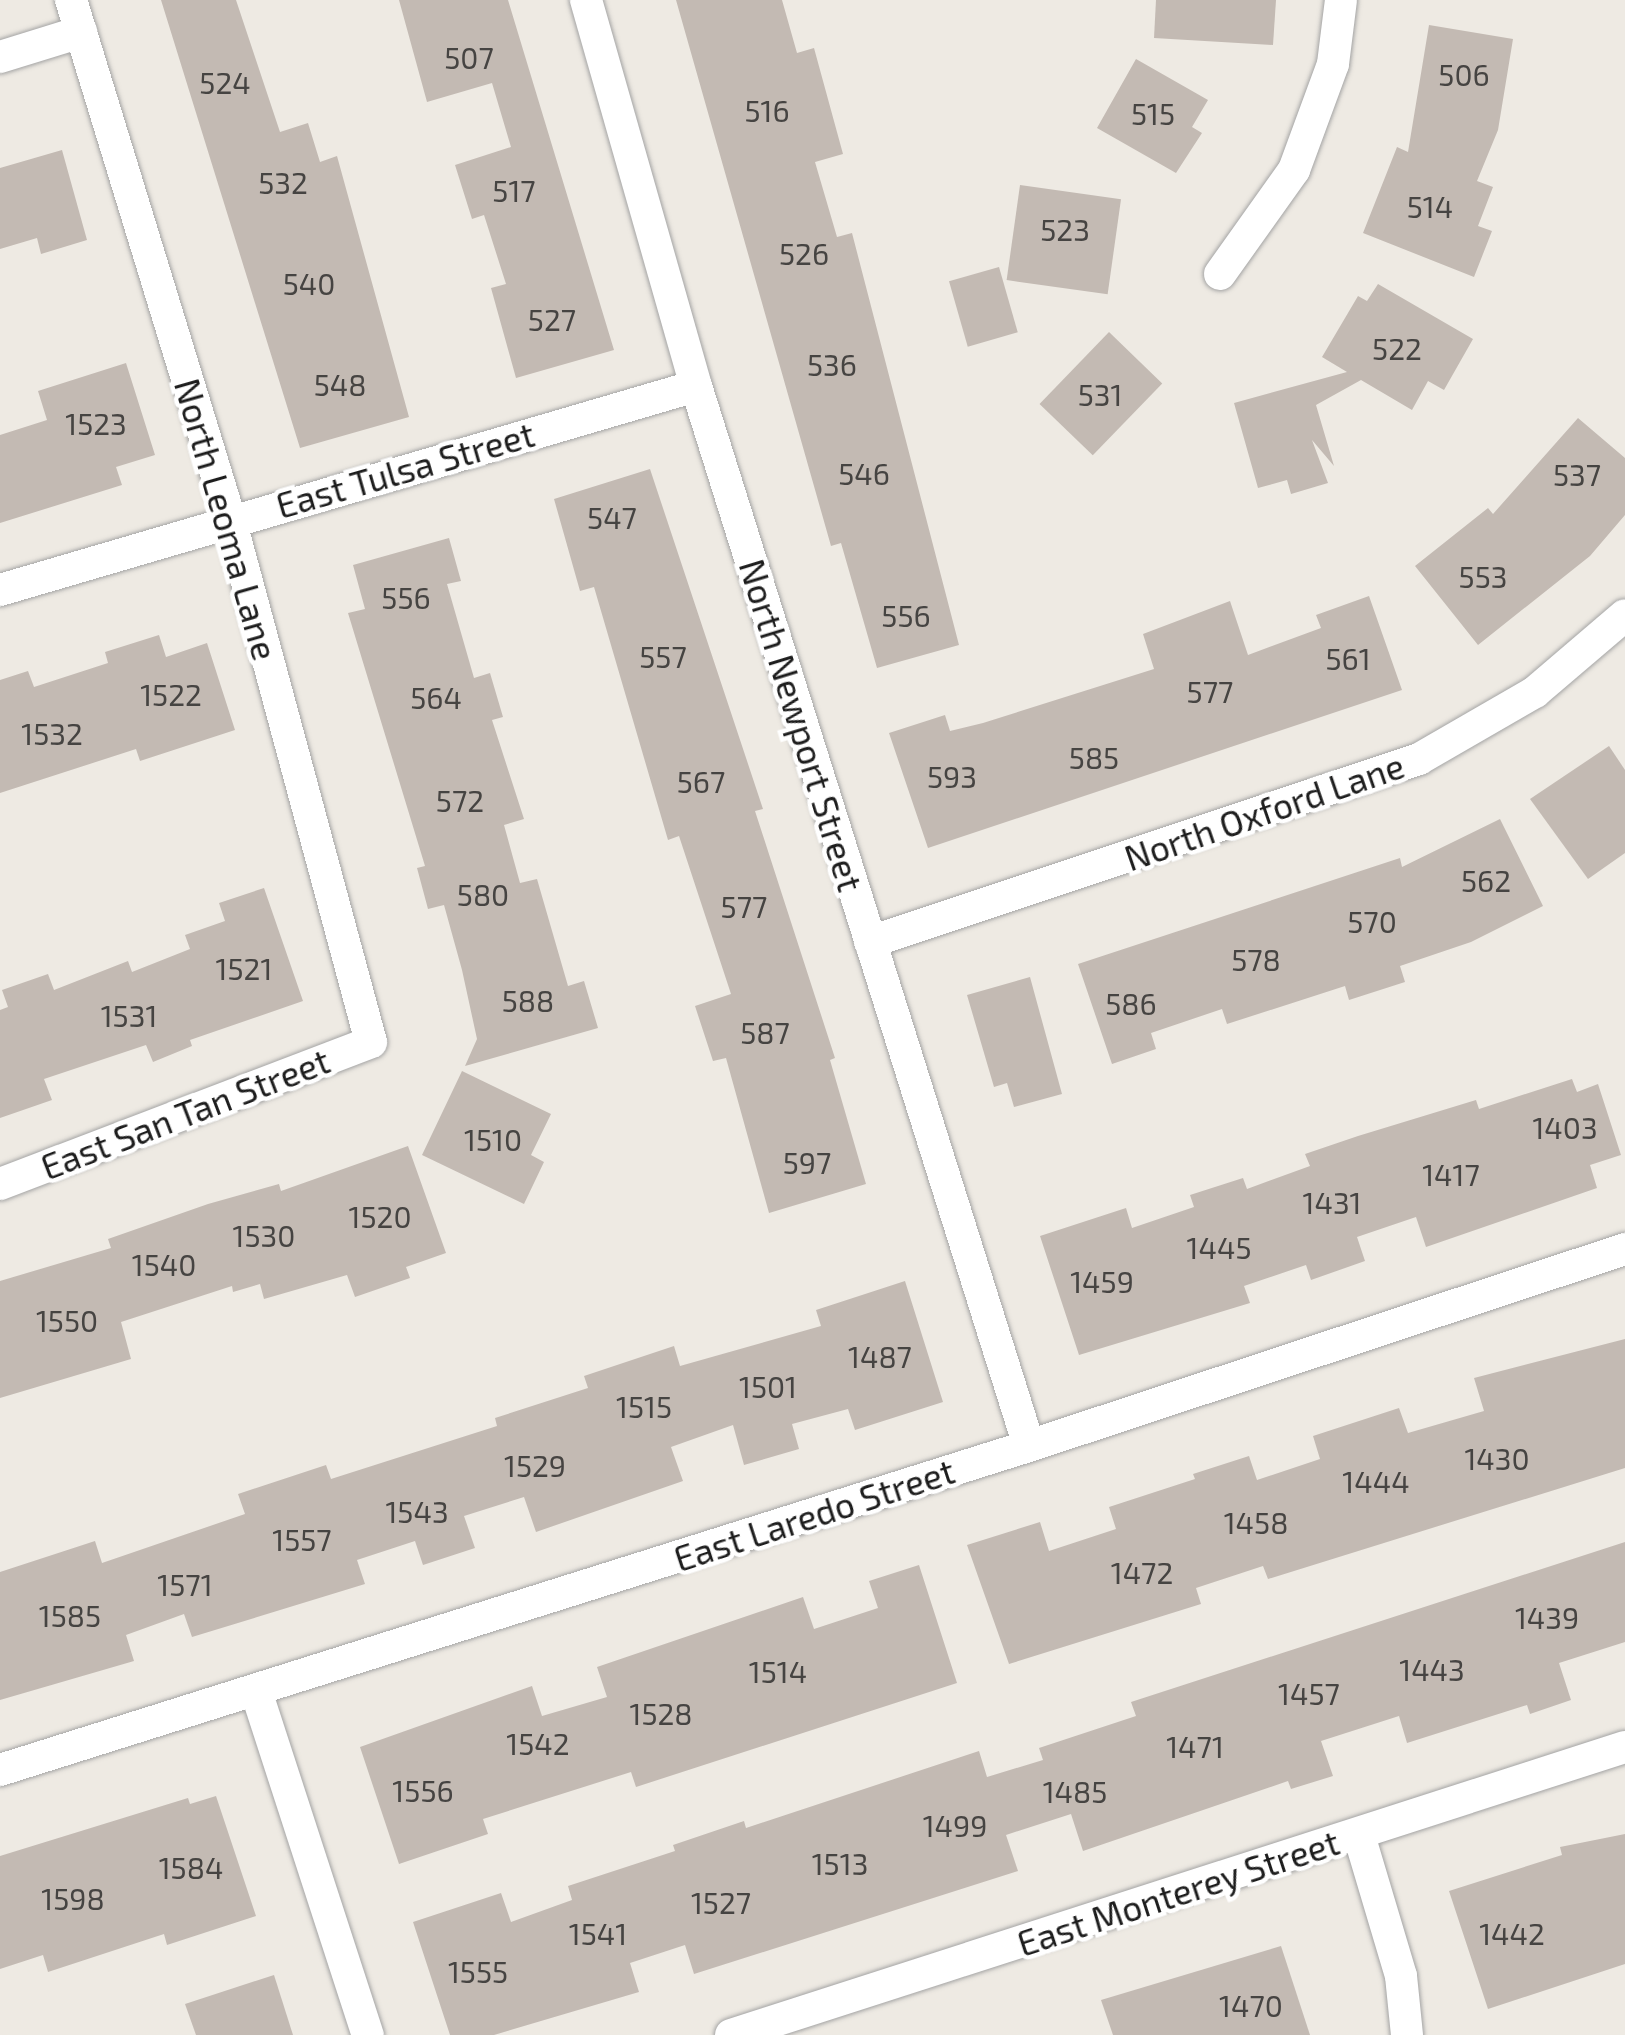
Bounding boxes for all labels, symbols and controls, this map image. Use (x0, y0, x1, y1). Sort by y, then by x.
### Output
house number: 507 (444, 39, 494, 75)
house number: 506 (1438, 56, 1490, 92)
house number: 524 (199, 64, 251, 100)
house number: 516 (744, 92, 790, 128)
house number: 515 (1131, 95, 1175, 131)
house number: 532 (258, 164, 308, 200)
house number: 517 (492, 172, 536, 208)
house number: 514 (1407, 188, 1453, 224)
house number: 523 (1040, 211, 1090, 247)
house number: 526 (779, 235, 829, 271)
house number: 540 (283, 265, 335, 301)
house number: 527 (528, 301, 576, 337)
house number: 522 (1372, 330, 1422, 366)
house number: 536 (807, 346, 857, 382)
house number: 548 (314, 366, 366, 402)
street label: North Leoma Lane (167, 374, 287, 664)
house number: 531 (1078, 376, 1122, 412)
house number: 1523 (65, 405, 127, 441)
street label: East Tulsa Street (271, 412, 539, 526)
house number: 546 (838, 455, 890, 491)
house number: 537 (1553, 456, 1601, 492)
house number: 547 (587, 499, 637, 535)
street label: North Newport Street (731, 554, 873, 896)
house number: 553 (1459, 558, 1507, 594)
house number: 556 (381, 579, 431, 615)
house number: 556 (881, 597, 931, 633)
house number: 557 (639, 638, 687, 674)
house number: 561 (1325, 640, 1371, 676)
house number: 577 (1187, 673, 1233, 709)
house number: 1522 (140, 676, 202, 712)
house number: 564 (410, 679, 462, 715)
house number: 1532 (21, 715, 83, 751)
house number: 585 (1069, 739, 1119, 775)
street label: North Oxford Lane (1119, 743, 1409, 879)
house number: 593 (927, 758, 977, 794)
house number: 567 (677, 763, 725, 799)
house number: 572 (436, 782, 484, 818)
house number: 562 (1461, 862, 1511, 898)
house number: 580 (457, 876, 509, 912)
house number: 577 (721, 888, 767, 924)
house number: 570 (1347, 903, 1397, 939)
house number: 578 (1231, 941, 1281, 977)
house number: 1521 (216, 950, 272, 986)
house number: 588 (502, 982, 554, 1018)
house number: 586 (1105, 985, 1157, 1021)
house number: 1531 (101, 997, 157, 1033)
house number: 587 (740, 1014, 790, 1050)
street label: East San Tan Street (34, 1038, 336, 1188)
house number: 1403 (1532, 1109, 1598, 1145)
house number: 1510 (464, 1121, 522, 1157)
house number: 597 (783, 1144, 831, 1180)
house number: 1417 (1422, 1156, 1480, 1192)
house number: 1431 (1302, 1184, 1362, 1220)
house number: 1520 (349, 1198, 411, 1234)
house number: 1530 (233, 1217, 295, 1253)
house number: 1445 (1187, 1229, 1251, 1265)
house number: 1540 (132, 1246, 196, 1282)
house number: 1459 (1070, 1263, 1134, 1299)
house number: 1550 (36, 1302, 98, 1338)
house number: 1487 (848, 1338, 912, 1374)
house number: 1501 (739, 1368, 797, 1404)
house number: 1515 (616, 1388, 672, 1424)
house number: 1430 (1464, 1440, 1530, 1476)
house number: 1529 (504, 1447, 566, 1483)
street label: East Laredo Street (669, 1449, 959, 1579)
house number: 1444 (1342, 1463, 1410, 1499)
house number: 1543 (385, 1493, 449, 1529)
house number: 1458 (1224, 1504, 1288, 1540)
house number: 1557 (272, 1521, 332, 1557)
house number: 1472 (1111, 1554, 1173, 1590)
house number: 1571 (157, 1566, 213, 1602)
house number: 1585 (39, 1597, 101, 1633)
house number: 1439 (1515, 1599, 1579, 1635)
house number: 1443 (1399, 1651, 1465, 1687)
house number: 1514 (749, 1653, 807, 1689)
house number: 1457 (1278, 1675, 1340, 1711)
house number: 1528 (629, 1695, 693, 1731)
house number: 1542 (506, 1725, 570, 1761)
house number: 1471 (1166, 1728, 1224, 1764)
house number: 1556 (392, 1772, 454, 1808)
house number: 1485 (1043, 1773, 1107, 1809)
house number: 1499 (923, 1807, 987, 1843)
street label: East Monterey Street (1011, 1820, 1345, 1964)
house number: 1513 (812, 1845, 868, 1881)
house number: 1584 (159, 1849, 223, 1885)
house number: 1598 (41, 1880, 105, 1916)
house number: 1527 (691, 1884, 751, 1920)
house number: 1541 (569, 1915, 627, 1951)
house number: 1442 (1479, 1915, 1545, 1951)
house number: 1555 (448, 1953, 508, 1989)
house number: 1470 (1219, 1987, 1283, 2023)

